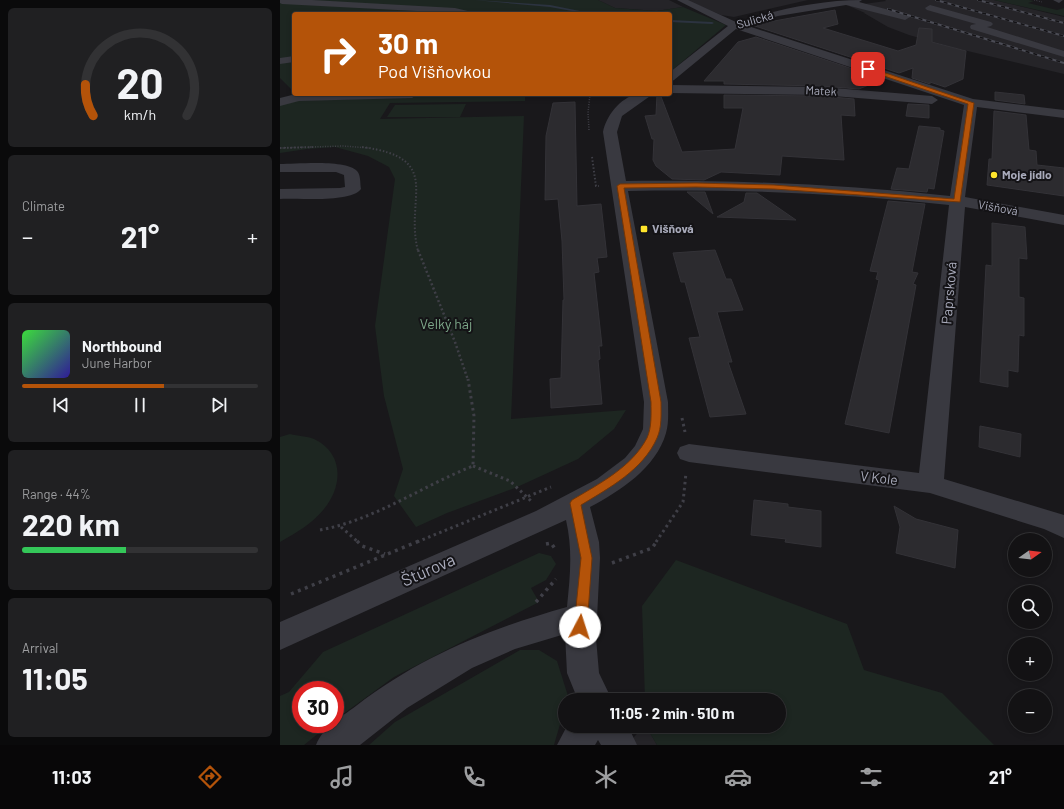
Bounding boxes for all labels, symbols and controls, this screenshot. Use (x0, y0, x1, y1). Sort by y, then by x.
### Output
street label: Sulická (735, 7, 775, 31)
text: 30 m (378, 26, 438, 60)
icon: right (312, 28, 364, 80)
pin (851, 52, 885, 86)
text: 20 (116, 57, 164, 107)
icon: arrive (857, 58, 879, 80)
text: Pod Višňovkou (378, 60, 491, 82)
street label: Matek (805, 82, 837, 98)
text: km/h (124, 105, 156, 122)
place label: Moje jídlo (1002, 167, 1052, 181)
marker: Moje jídlo (989, 170, 999, 180)
street label: Višňová (977, 197, 1019, 217)
text: Climate (22, 198, 65, 214)
text: 21° (121, 218, 159, 254)
place label: Višňová (652, 221, 694, 235)
text: − (22, 223, 33, 249)
text: + (247, 223, 258, 249)
marker: Višňová (639, 224, 649, 234)
street label: Paprsková (937, 261, 960, 325)
park label: Velký háj (420, 315, 472, 332)
text: Northbound (82, 337, 162, 355)
text: June Harbor (82, 355, 152, 371)
icon: previous (50, 394, 72, 416)
icon: pause (129, 394, 151, 416)
icon: next (208, 394, 230, 416)
street label: V Kole (859, 467, 899, 488)
text: Range · 44% (22, 486, 91, 502)
text: 220 km (22, 506, 120, 542)
north arrow (1008, 533, 1052, 577)
map controls (1008, 533, 1052, 733)
street label: Štúrova (398, 548, 458, 590)
button: search (1008, 585, 1052, 629)
position arrow (559, 606, 601, 648)
button: + (1008, 637, 1052, 681)
text: Arrival (22, 640, 58, 656)
text: 11:05 (22, 660, 88, 696)
speed limit sign: 30 (292, 681, 344, 733)
button: − (1008, 689, 1052, 733)
text: 11:05 · 2 min · 510 m (609, 704, 735, 722)
icon: directions (196, 763, 224, 791)
icon: music (328, 763, 356, 791)
icon: phone (460, 763, 488, 791)
icon: climate (592, 763, 620, 791)
icon: car (724, 763, 752, 791)
icon: filters (857, 763, 885, 791)
text: 11:03 (52, 766, 91, 788)
text: 21° (989, 766, 1012, 788)

